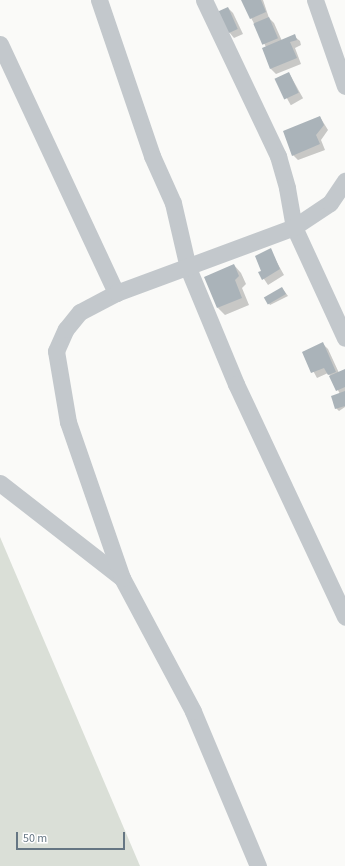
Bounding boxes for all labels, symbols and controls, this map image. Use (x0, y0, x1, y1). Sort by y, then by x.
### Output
scale bar (18, 824, 127, 850)
text: 50 m (23, 830, 47, 847)

